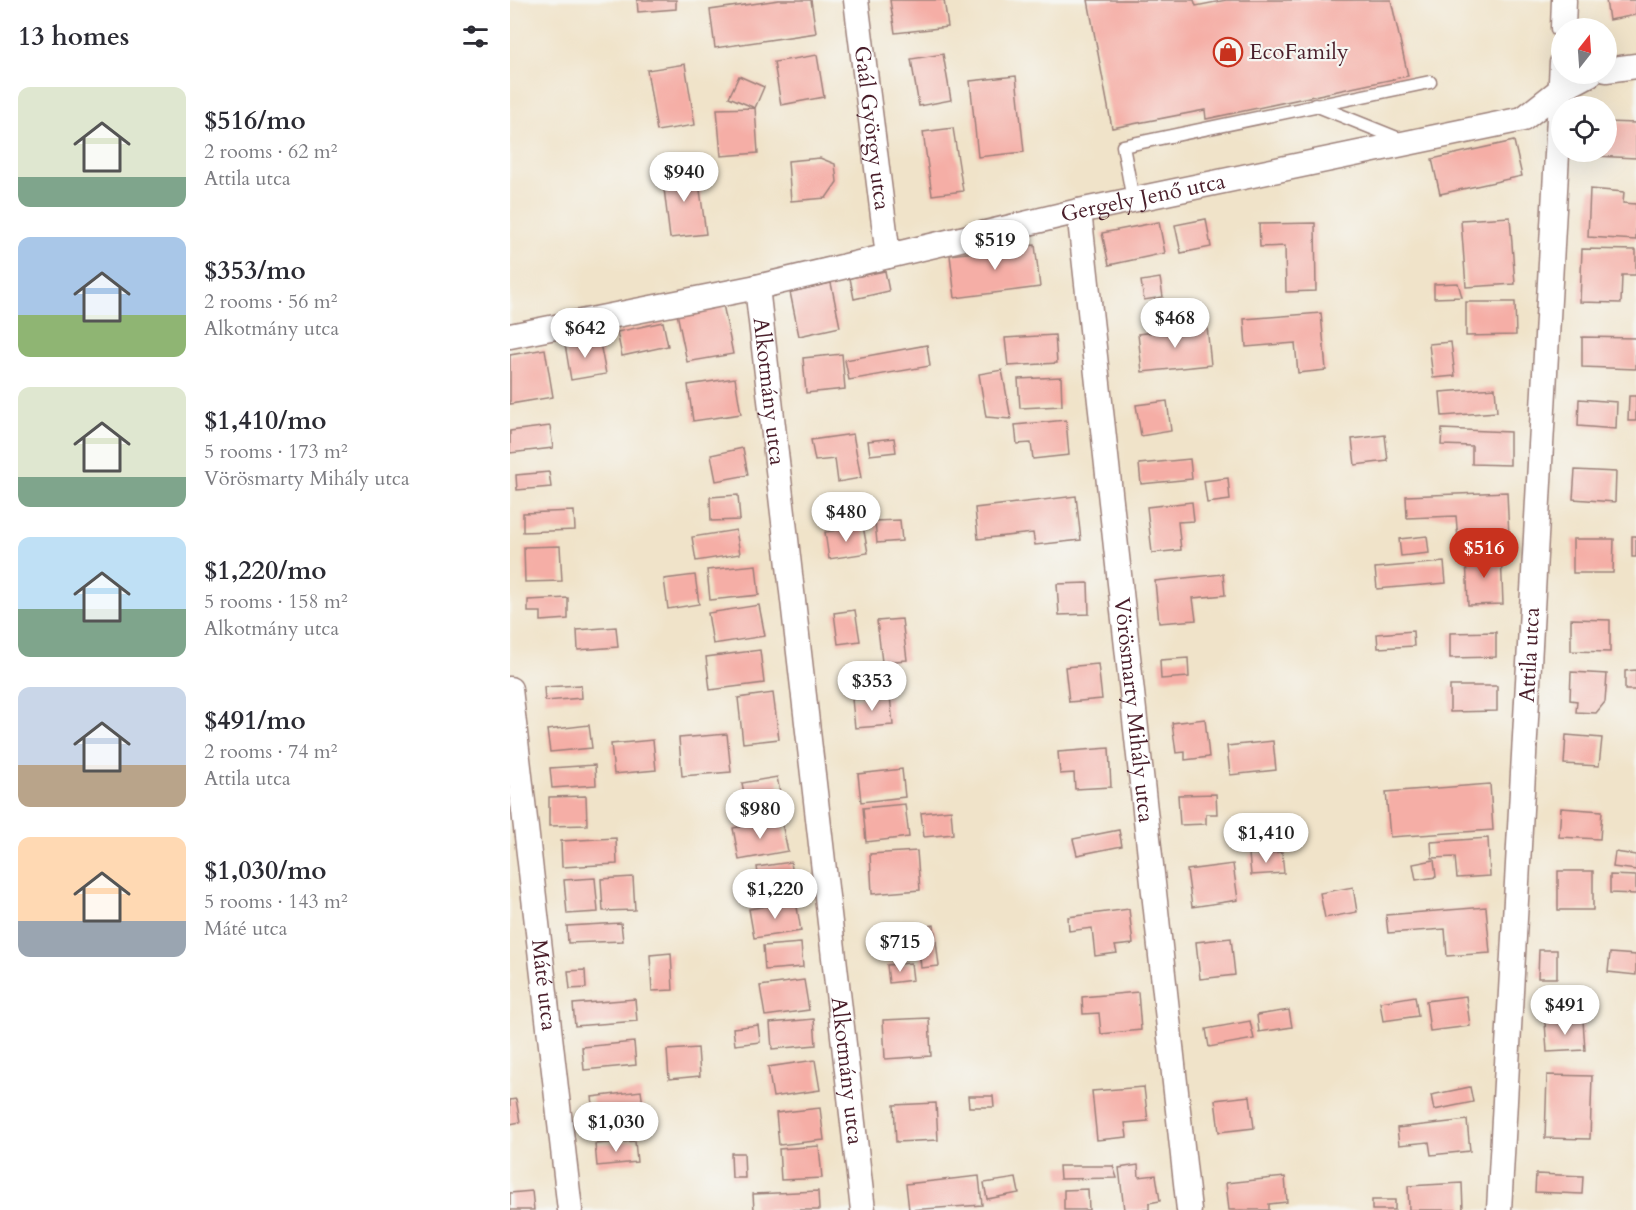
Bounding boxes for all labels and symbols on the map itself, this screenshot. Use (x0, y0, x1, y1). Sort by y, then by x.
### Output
north arrow (1551, 18, 1617, 84)
shop icon: EcoFamily (1212, 36, 1244, 68)
place label: EcoFamily (1249, 37, 1349, 67)
street label: Gaál György utca (847, 44, 897, 212)
pin: $940 (648, 152, 720, 203)
street label: Gergely Jenő utca (1058, 166, 1228, 230)
pin: $519 (959, 220, 1031, 271)
pin: $468 (1139, 298, 1211, 349)
pin: $642 (549, 308, 621, 359)
street label: Alkotmány utca (746, 316, 792, 467)
pin: $480 (810, 492, 882, 543)
pin: $516 (1448, 528, 1520, 579)
street label: Vörösmarty Mihály utca (1107, 596, 1161, 825)
street label: Attila utca (1512, 606, 1547, 703)
pin: $353 (836, 661, 908, 712)
pin: $980 (724, 789, 796, 840)
pin: $1,410 (1217, 813, 1315, 864)
pin: $1,220 (726, 869, 824, 920)
pin: $715 (864, 922, 936, 973)
street label: Máté utca (524, 938, 564, 1033)
pin: $491 (1529, 985, 1601, 1036)
street label: Alkotmány utca (824, 995, 870, 1147)
pin: $1,030 (567, 1102, 665, 1153)

